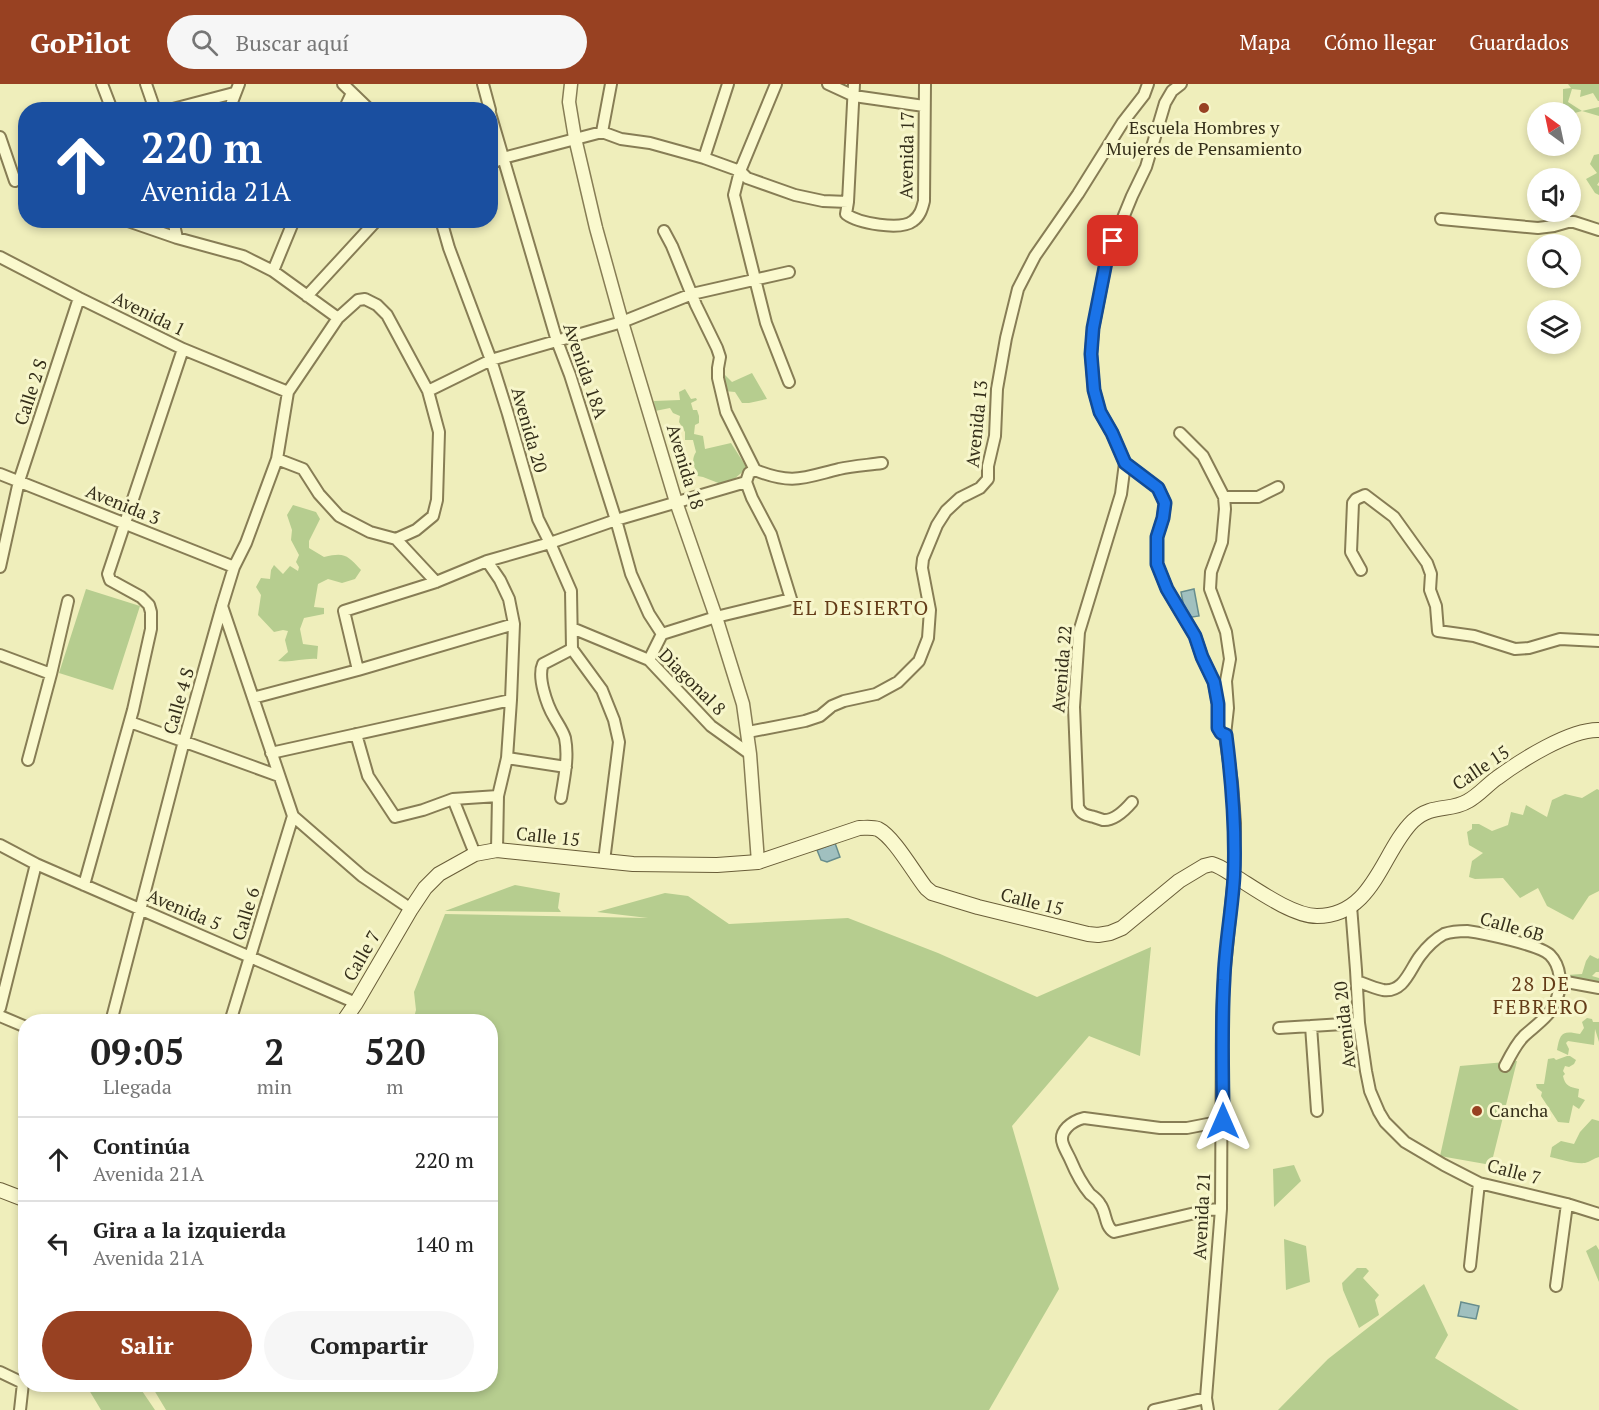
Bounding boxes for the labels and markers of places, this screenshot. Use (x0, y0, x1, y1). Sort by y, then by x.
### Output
marker: Escuela Hombres y Mujeres de Pensamiento (1197, 101, 1211, 115)
place label: Escuela Hombres y Mujeres de Pensamiento (1106, 115, 1302, 160)
pin (1087, 215, 1138, 266)
place label: Cancha (1489, 1098, 1548, 1122)
marker: Cancha (1470, 1104, 1484, 1118)

